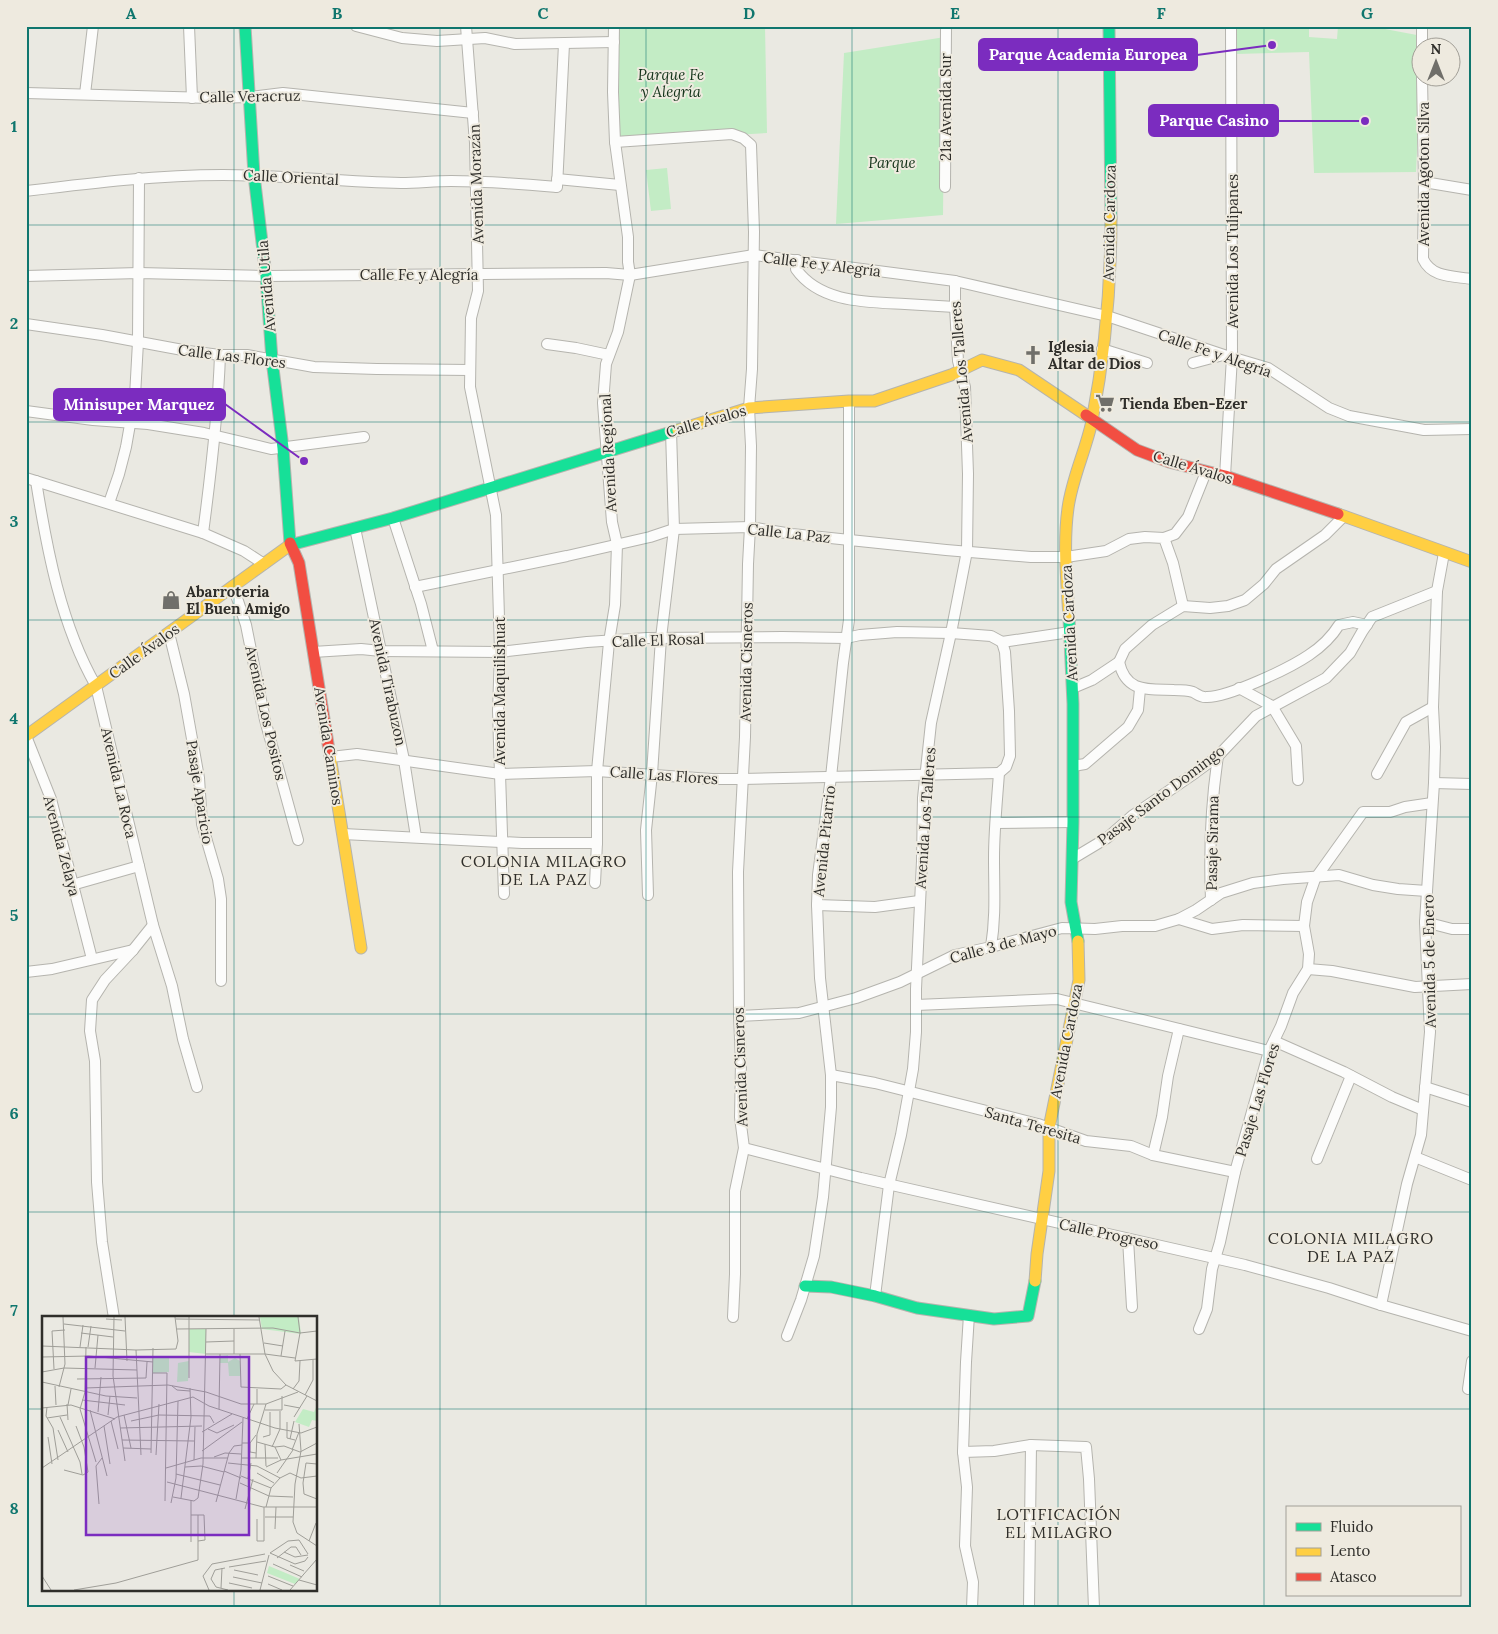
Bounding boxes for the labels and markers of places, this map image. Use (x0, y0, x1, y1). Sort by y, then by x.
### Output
callout: Parque Academia Europea (979, 39, 1197, 70)
callout: Parque Casino (1149, 105, 1278, 136)
place label: Iglesia Altar de Dios (1048, 337, 1141, 373)
church icon: Iglesia Altar de Dios (1022, 344, 1044, 366)
callout: Minisuper Marquez (54, 389, 225, 420)
supermarket icon: Tienda Eben-Ezer (1094, 392, 1116, 414)
place label: Tienda Eben-Ezer (1120, 394, 1248, 413)
place label: Abarroteria El Buen Amigo (186, 582, 291, 618)
shop icon: Abarroteria El Buen Amigo (160, 589, 182, 611)

